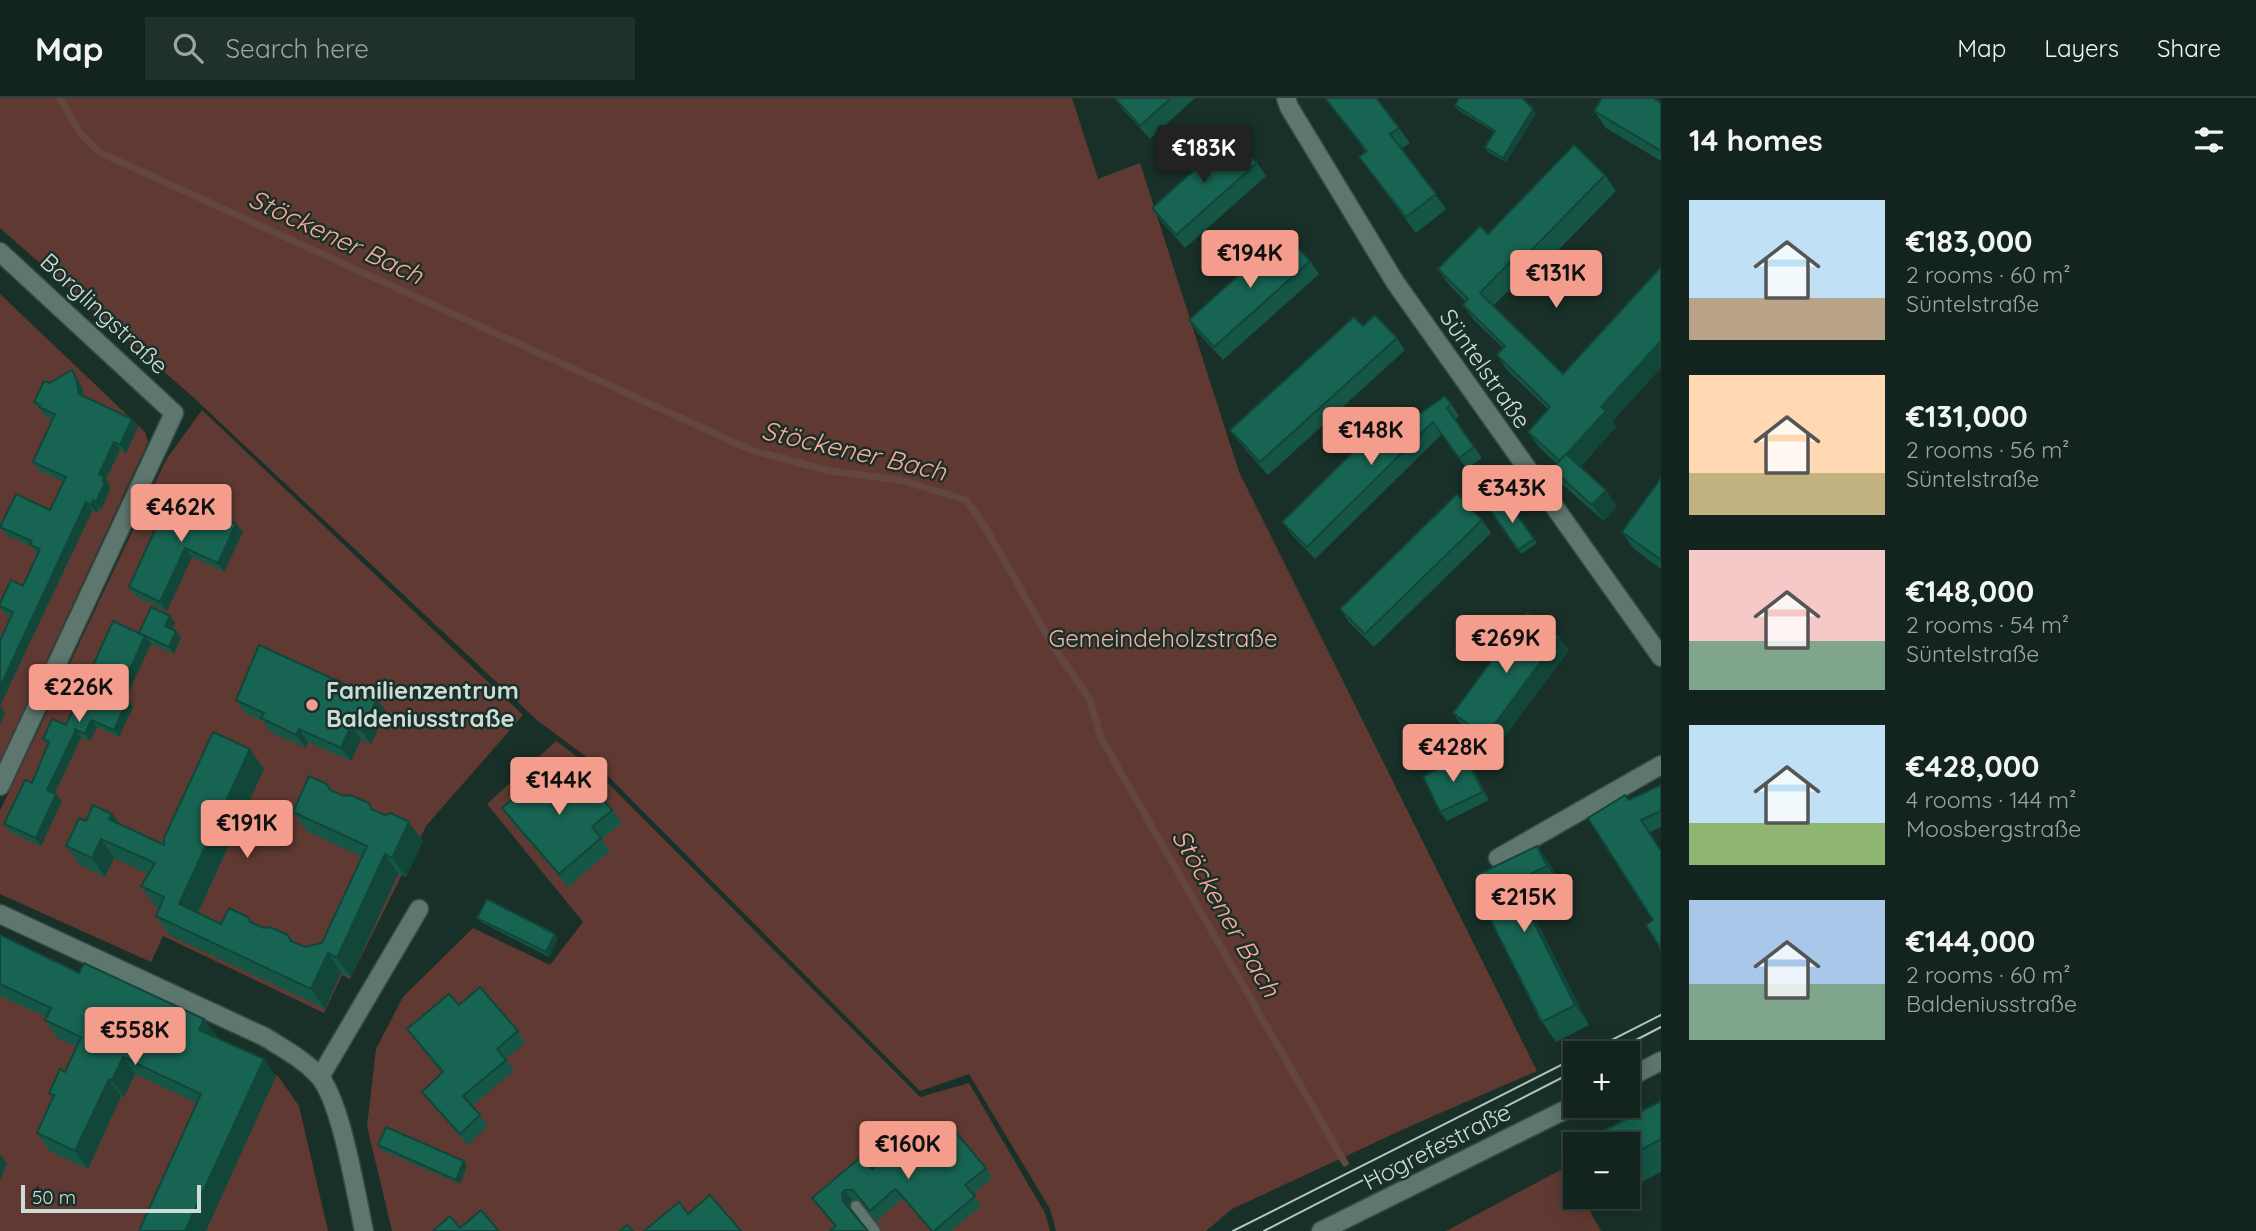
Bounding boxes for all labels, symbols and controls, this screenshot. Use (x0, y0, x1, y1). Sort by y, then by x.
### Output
search box (145, 17, 635, 80)
text: Map (35, 28, 103, 69)
icon: search (169, 29, 207, 67)
text: Search here (225, 32, 369, 65)
text: Map (1957, 33, 2006, 63)
text: Layers (2044, 33, 2119, 63)
text: Share (2157, 33, 2221, 63)
text: 14 homes (1689, 121, 1823, 159)
icon: filters (2190, 121, 2228, 159)
pin: €183K (1155, 126, 1253, 185)
text: €183K (1172, 133, 1236, 162)
water label: Stöckener Bach (244, 182, 430, 292)
text: €183,000 (1906, 222, 2033, 260)
icon: home (1745, 228, 1829, 312)
pin: €194K (1201, 230, 1299, 290)
text: €194K (1217, 238, 1283, 267)
street label: Borglingstraße (34, 246, 175, 380)
pin: €131K (1507, 250, 1605, 310)
text: €131K (1526, 258, 1586, 287)
text: 2 rooms · 60 m² (1906, 260, 2071, 289)
text: Süntelstraße (1906, 289, 2039, 318)
street label: Süntelstraße (1434, 303, 1538, 434)
text: €131,000 (1906, 397, 2028, 435)
icon: home (1745, 403, 1829, 487)
pin: €148K (1322, 408, 1420, 467)
water label: Stöckener Bach (759, 413, 951, 488)
text: €148K (1339, 415, 1403, 444)
text: 2 rooms · 56 m² (1906, 435, 2069, 464)
text: Süntelstraße (1906, 464, 2039, 493)
pin: €343K (1463, 466, 1561, 525)
text: €343K (1478, 473, 1546, 502)
pin: €462K (132, 484, 230, 544)
text: €462K (147, 492, 215, 521)
text: €148,000 (1906, 572, 2034, 610)
icon: home (1745, 578, 1829, 662)
text: 2 rooms · 54 m² (1906, 610, 2069, 639)
pin: €269K (1457, 616, 1555, 675)
park label: Gemeindeholzstraße (1049, 623, 1277, 653)
text: €269K (1472, 623, 1540, 652)
text: Süntelstraße (1906, 639, 2039, 668)
pin: €226K (30, 664, 128, 724)
text: €226K (45, 672, 113, 701)
place label: Familienzentrum Baldeniusstraße (326, 675, 519, 733)
marker: Familienzentrum Baldeniusstraße (304, 697, 320, 713)
pin: €428K (1404, 724, 1502, 784)
text: €428K (1419, 732, 1487, 761)
text: €428,000 (1906, 747, 2039, 785)
icon: home (1745, 753, 1829, 837)
pin: €144K (510, 758, 608, 817)
text: €144K (526, 765, 592, 794)
text: 4 rooms · 144 m² (1906, 785, 2076, 814)
pin: €191K (198, 800, 296, 860)
text: €191K (217, 808, 277, 837)
text: Moosbergstraße (1906, 814, 2081, 843)
water label: Stöckener Bach (1165, 823, 1288, 1004)
pin: €215K (1475, 874, 1573, 934)
text: €215K (1492, 882, 1556, 911)
text: €144,000 (1906, 922, 2035, 960)
icon: home (1745, 928, 1829, 1012)
text: 2 rooms · 60 m² (1906, 960, 2071, 989)
text: Baldeniusstraße (1906, 989, 2077, 1018)
pin: €558K (86, 1007, 184, 1067)
text: €558K (101, 1015, 169, 1044)
map controls (1563, 1041, 1640, 1209)
button: + (1563, 1041, 1640, 1118)
street label: Hogrefestraße (1358, 1096, 1515, 1196)
pin: €160K (859, 1122, 957, 1181)
text: €160K (875, 1129, 941, 1158)
button: − (1563, 1132, 1640, 1209)
scale bar (21, 1182, 201, 1214)
text: 50 m (32, 1185, 76, 1209)

